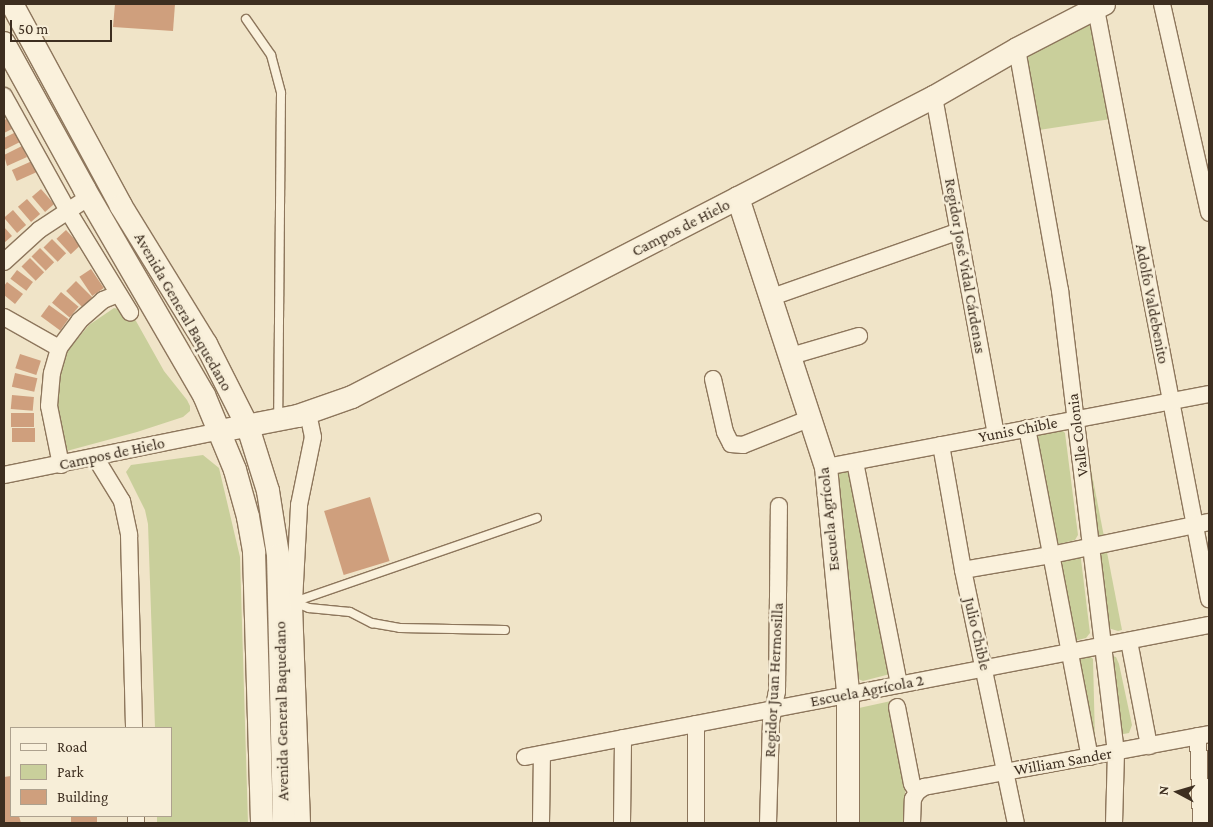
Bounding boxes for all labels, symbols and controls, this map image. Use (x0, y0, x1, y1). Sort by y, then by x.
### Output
scale bar (12, 10, 115, 42)
text: 50 m (18, 21, 48, 37)
street label: Regidor José Vidal Cárdenas (940, 177, 990, 355)
street label: Campos de Hielo (629, 195, 733, 261)
street label: Avenida General Baquedano (130, 229, 236, 395)
street label: Adolfo Valdebenito (1131, 242, 1173, 366)
street label: Valle Colonia (1063, 392, 1093, 478)
street label: Yunis Chible (977, 413, 1059, 447)
street label: Campos de Hielo (57, 433, 167, 475)
street label: Escuela Agrícola (814, 466, 844, 572)
street label: Julio Chible (959, 596, 995, 672)
street label: Regidor Juan Hermosilla (760, 602, 788, 758)
street label: Avenida General Baquedano (271, 621, 293, 801)
street label: Escuela Agrícola 2 (809, 671, 925, 711)
legend (10, 727, 172, 817)
text: Road (57, 739, 87, 755)
street label: William Sander (1013, 744, 1113, 780)
text: Park (57, 764, 84, 780)
north arrow (1153, 767, 1203, 817)
text: N (1155, 785, 1172, 796)
text: Building (57, 789, 108, 805)

